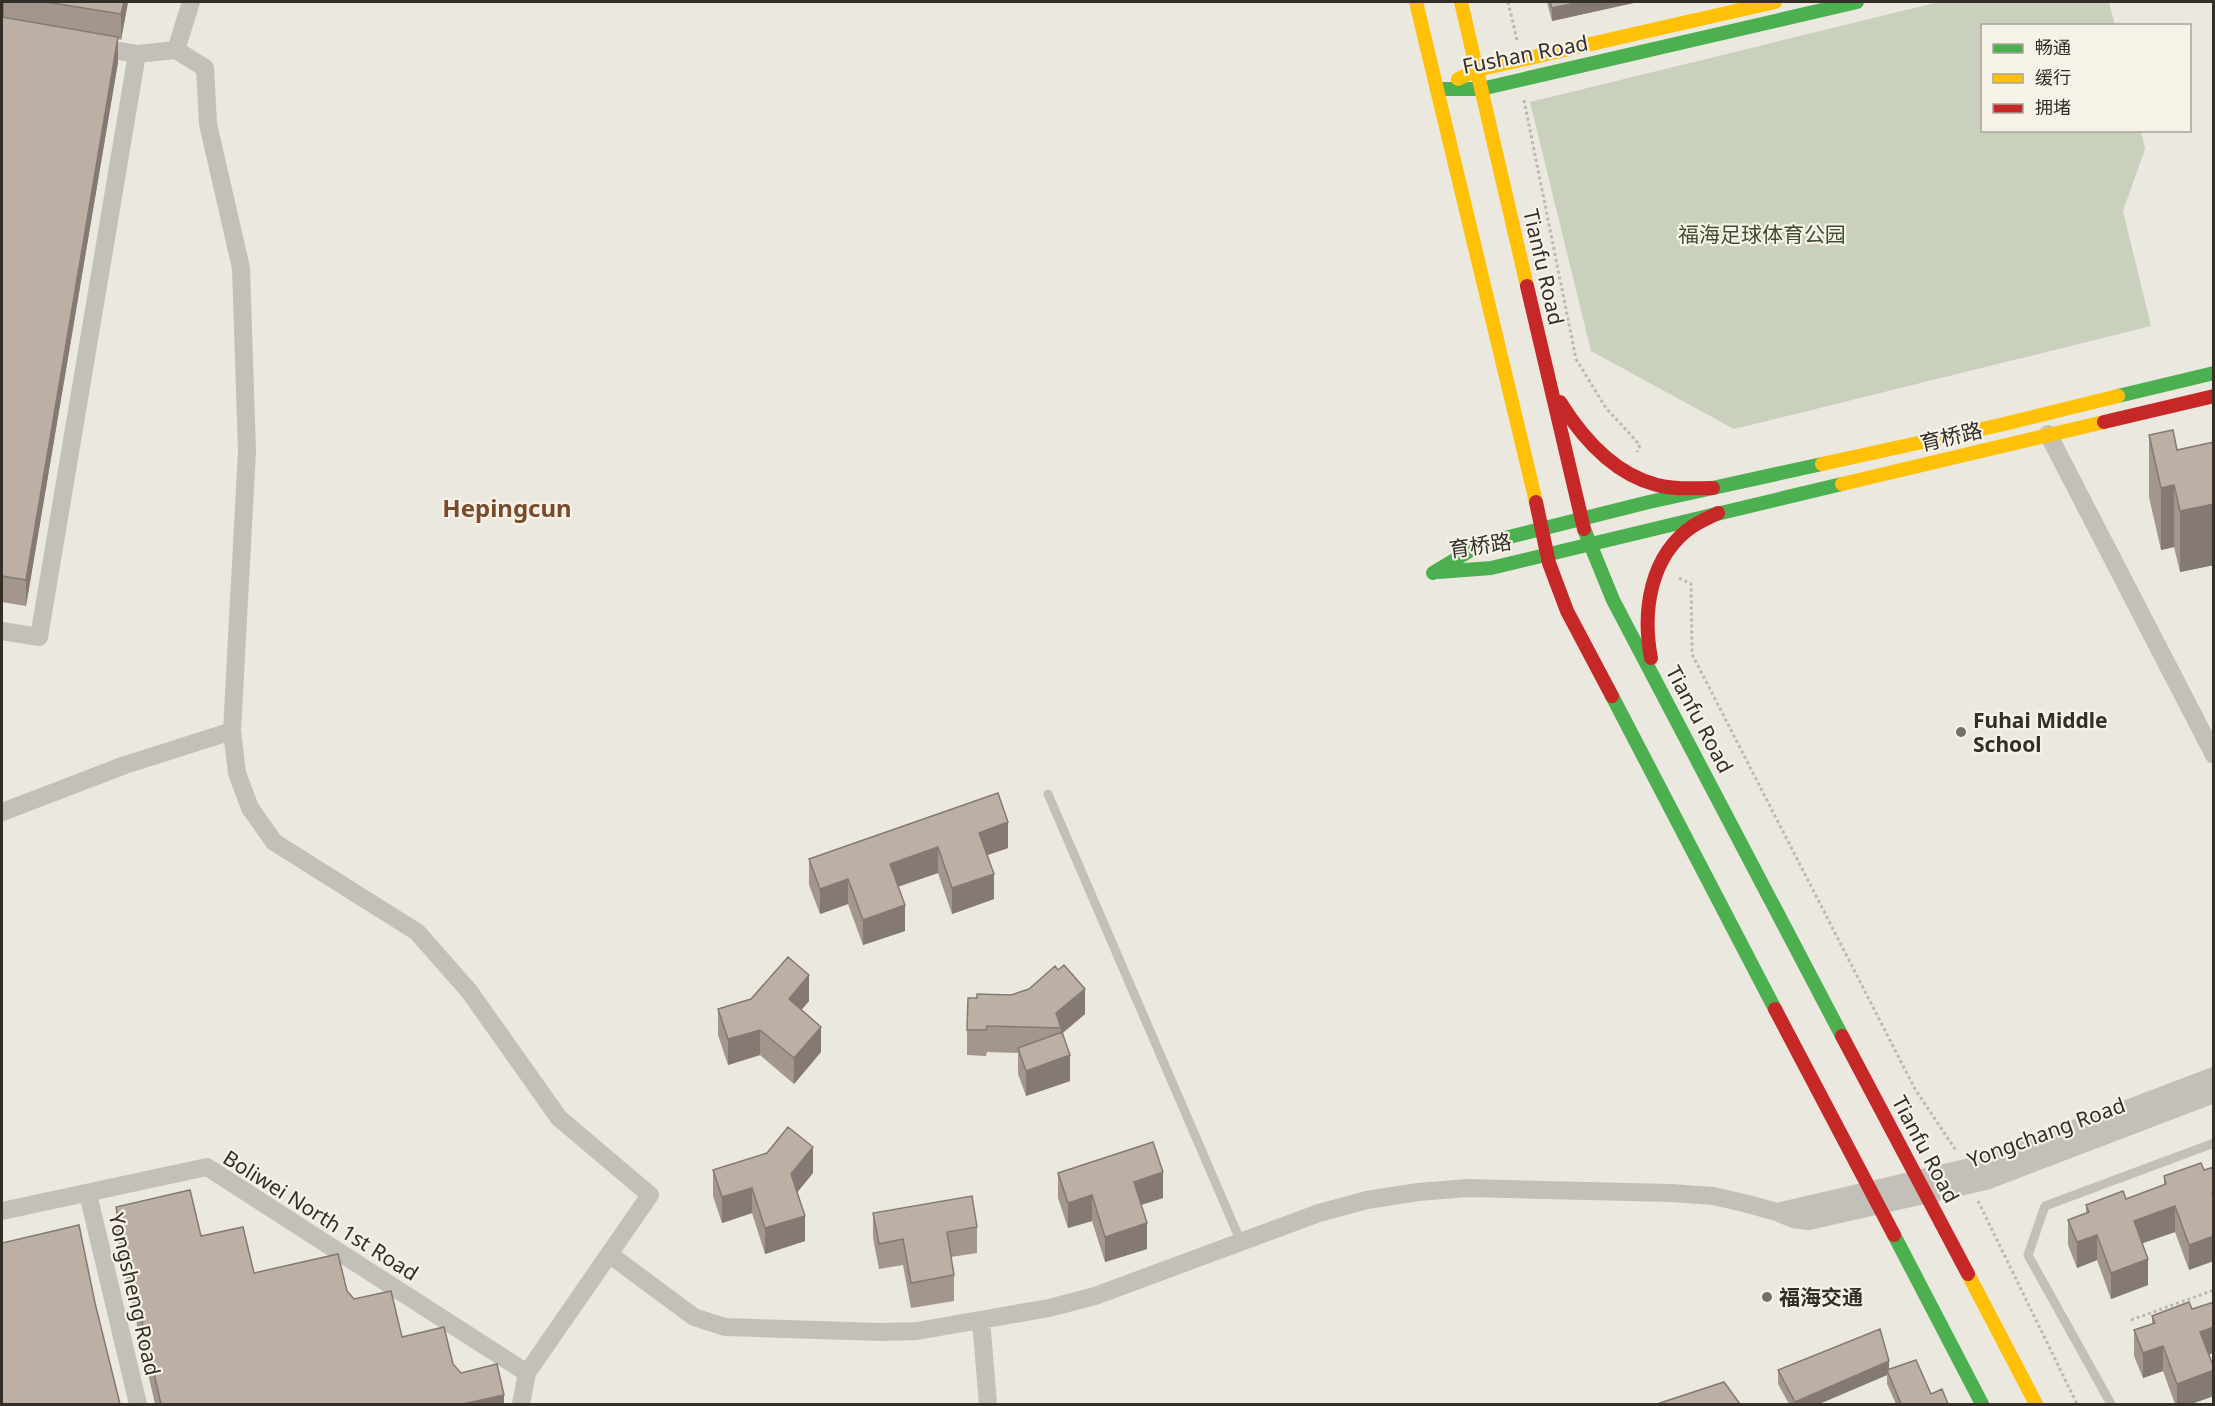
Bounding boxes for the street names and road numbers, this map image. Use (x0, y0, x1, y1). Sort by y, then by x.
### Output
street label: Fushan Road (1460, 28, 1590, 80)
street label: Tianfu Road (1517, 206, 1571, 328)
street label: 育桥路 (1917, 415, 1985, 457)
street label: 育桥路 (1447, 527, 1513, 563)
street label: Tianfu Road (1660, 660, 1740, 778)
street label: Tianfu Road (1886, 1090, 1966, 1208)
street label: Yongchang Road (1963, 1090, 2129, 1174)
street label: Boliwei North 1st Road (218, 1143, 424, 1287)
street label: Yongsheng Road (103, 1210, 167, 1378)

